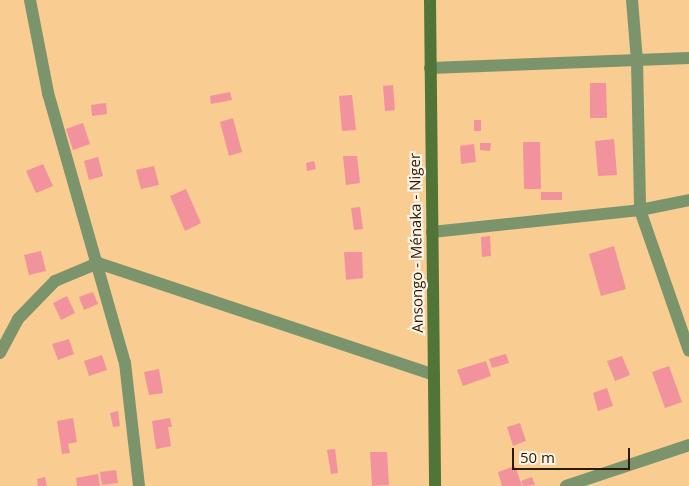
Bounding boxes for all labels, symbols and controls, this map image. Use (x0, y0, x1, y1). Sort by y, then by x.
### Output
street label: Ansongo - Ménaka - Niger (405, 153, 427, 333)
scale bar (514, 438, 632, 470)
text: 50 m (520, 447, 555, 467)

